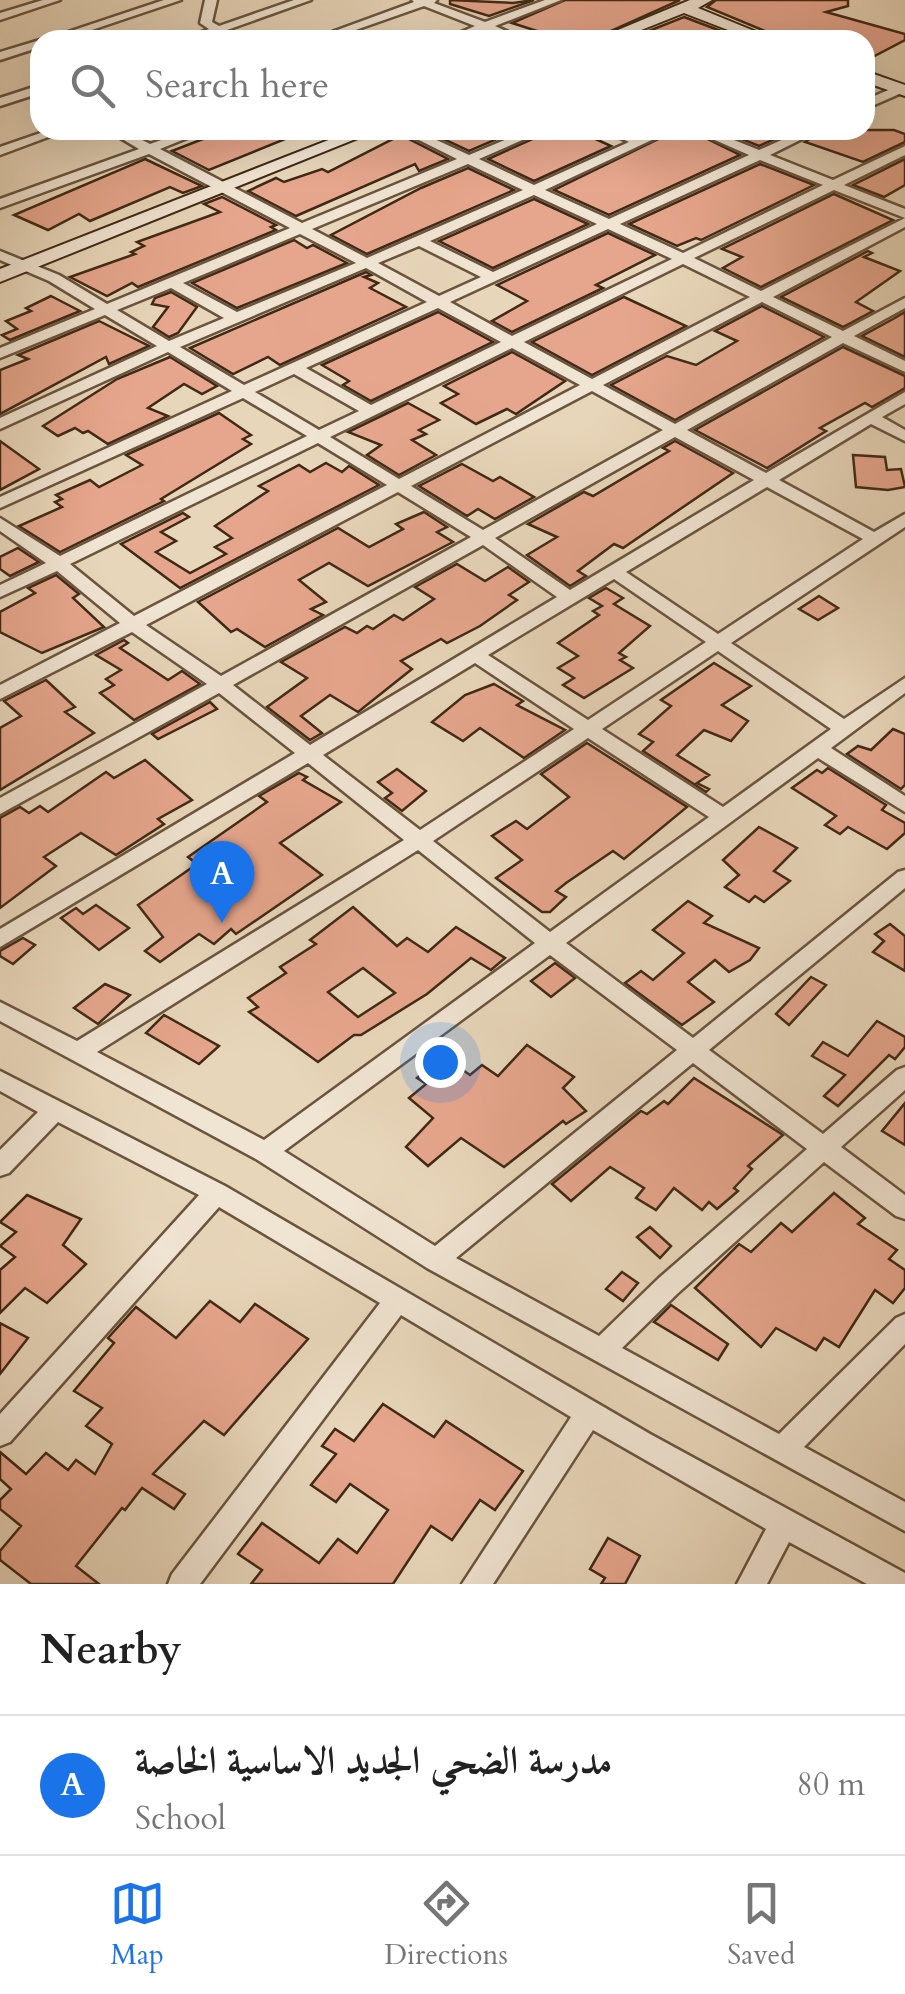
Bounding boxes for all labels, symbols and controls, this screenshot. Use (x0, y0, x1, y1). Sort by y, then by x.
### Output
search box (30, 30, 875, 140)
icon: search (65, 58, 120, 113)
text: Search here (145, 59, 329, 111)
pin: A (190, 840, 254, 923)
your location (415, 1037, 466, 1088)
text: Nearby (40, 1621, 182, 1678)
text: مدرسة الضحي الجديد الاساسية الخاصة (135, 1735, 612, 1787)
text: A (60, 1763, 85, 1807)
text: 80 m (797, 1763, 865, 1807)
text: School (135, 1797, 226, 1841)
tab: Map (110, 1876, 165, 1974)
tab: Directions (384, 1876, 508, 1974)
tab: Saved (727, 1876, 795, 1974)

